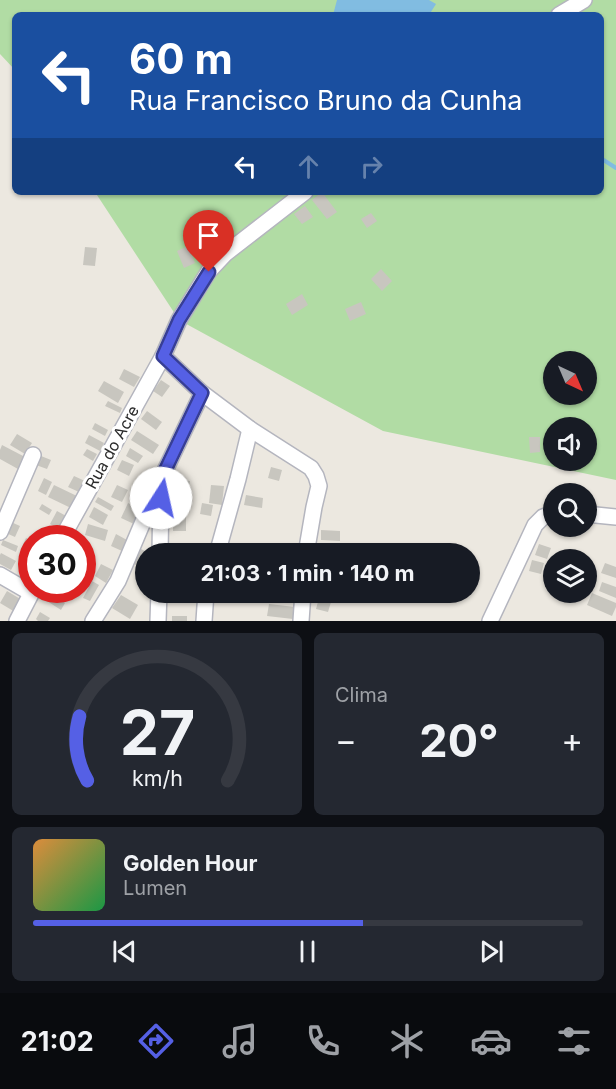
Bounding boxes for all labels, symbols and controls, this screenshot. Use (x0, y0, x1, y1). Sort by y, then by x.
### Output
text: 60 m (129, 33, 233, 84)
icon: left (30, 36, 108, 114)
text: Rua Francisco Bruno da Cunha (129, 84, 523, 117)
icon: left (229, 150, 262, 183)
icon: ahead (292, 150, 325, 183)
icon: right (355, 150, 388, 183)
pin (183, 210, 234, 272)
icon: arrive (192, 219, 225, 252)
north arrow (543, 351, 597, 405)
map controls (543, 351, 597, 603)
street label: Rua do Acre (81, 402, 143, 492)
button: sound (543, 417, 597, 471)
position arrow (129, 466, 193, 530)
button: search (543, 483, 597, 537)
speed limit sign: 30 (18, 525, 96, 603)
button: layers (543, 549, 597, 603)
text: 21:03 · 1 min · 140 m (200, 560, 415, 586)
text: Clima (335, 683, 388, 707)
text: 27 (119, 695, 195, 770)
text: 20° (419, 713, 499, 768)
text: − (335, 720, 357, 760)
text: + (561, 720, 583, 760)
text: km/h (132, 765, 182, 791)
text: Golden Hour (123, 850, 257, 876)
text: Lumen (123, 876, 187, 900)
icon: previous (108, 935, 141, 968)
icon: pause (291, 935, 324, 968)
icon: next (475, 935, 508, 968)
icon: directions (135, 1020, 177, 1062)
icon: music (219, 1020, 261, 1062)
icon: phone (302, 1020, 344, 1062)
icon: climate (386, 1020, 428, 1062)
icon: car (470, 1020, 512, 1062)
icon: filters (553, 1020, 595, 1062)
text: 21:02 (21, 1025, 94, 1058)

